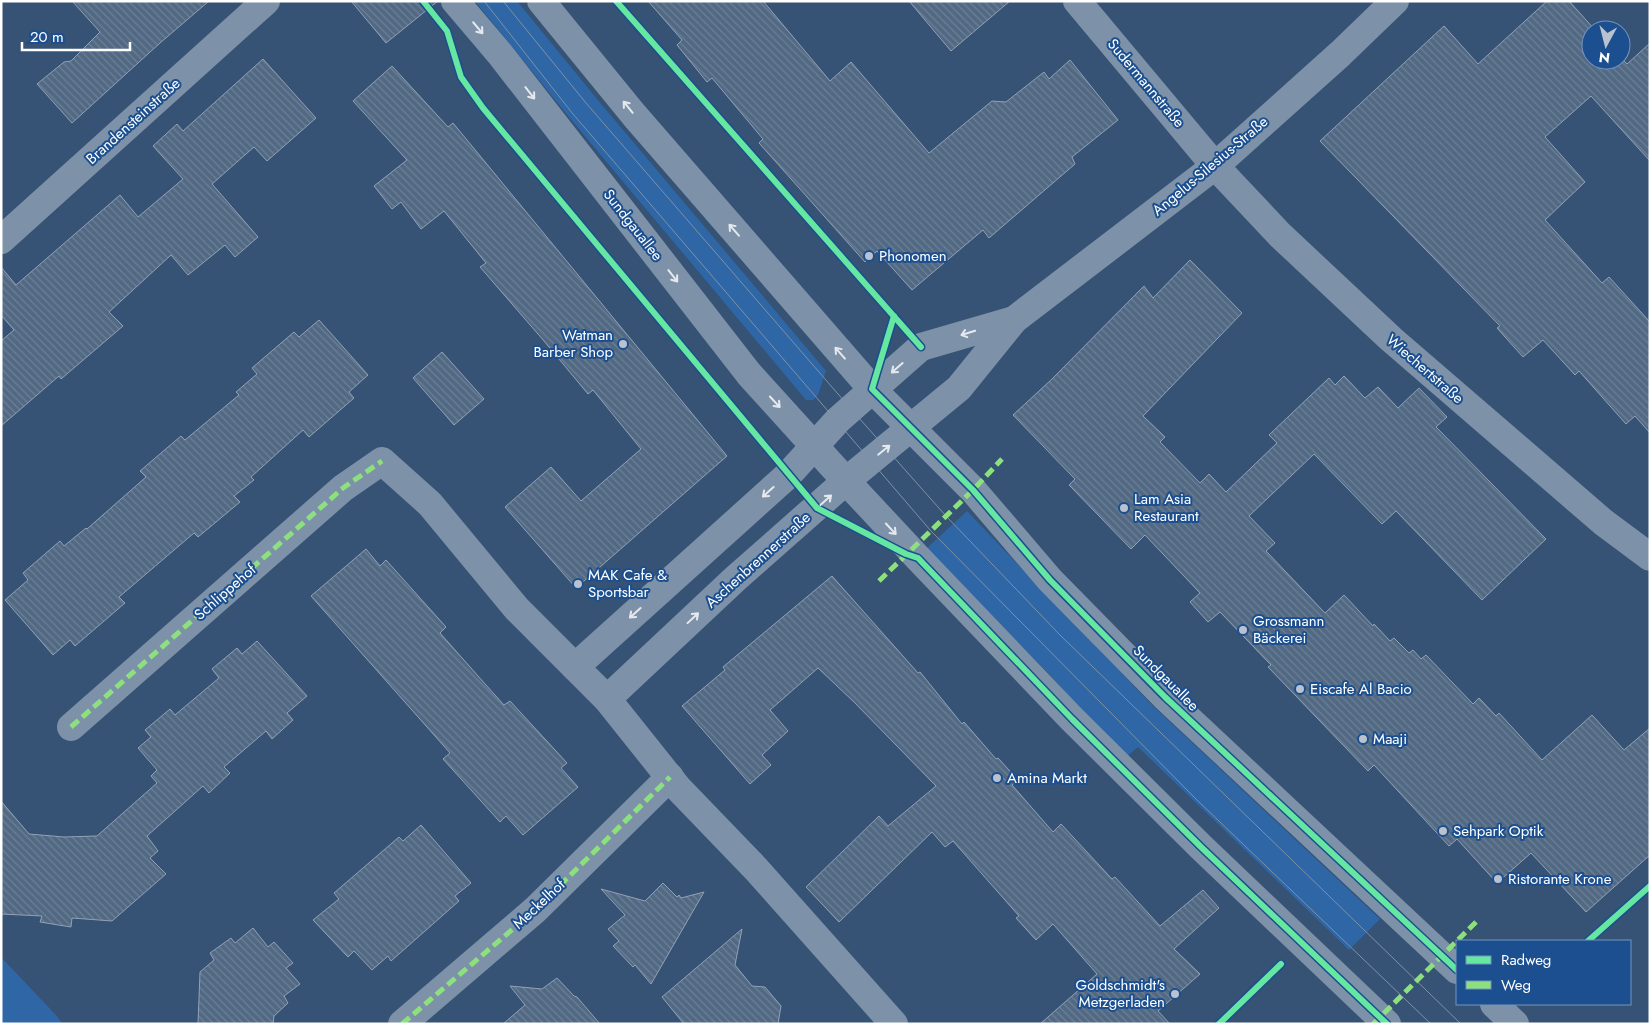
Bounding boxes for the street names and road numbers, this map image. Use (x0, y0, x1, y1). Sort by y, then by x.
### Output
street label: Sudermannstraße (1102, 34, 1190, 133)
street label: Brandensteinstraße (81, 72, 185, 169)
street label: Angelus-Silesius-Straße (1147, 111, 1273, 221)
street label: Sundgauallee (598, 184, 668, 266)
street label: Wiechertstraße (1381, 329, 1469, 409)
street label: Aschenbrennerstraße (701, 507, 816, 613)
street label: Schlippehof (189, 558, 261, 625)
street label: Sundgauallee (1128, 640, 1204, 716)
street label: Meckelhof (508, 873, 571, 934)

